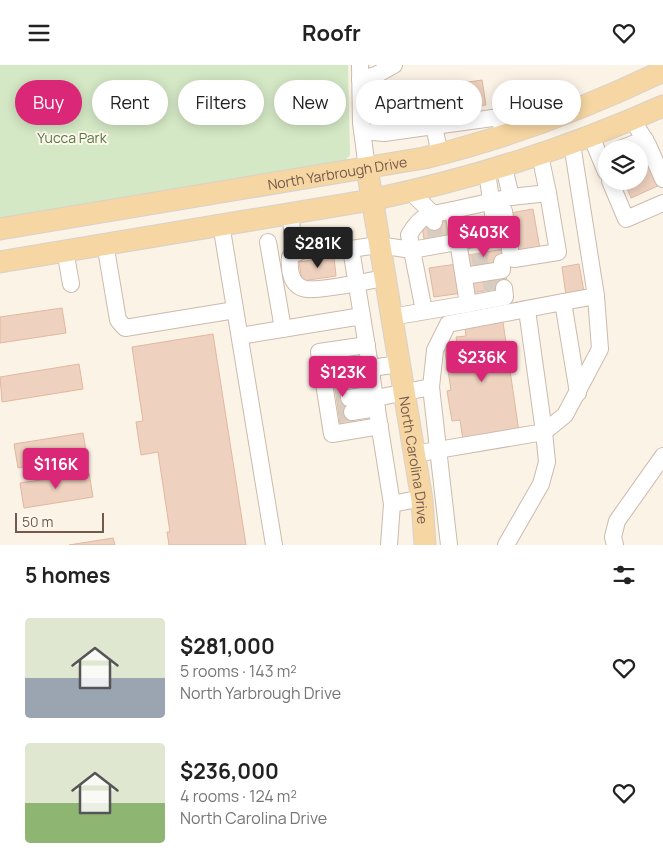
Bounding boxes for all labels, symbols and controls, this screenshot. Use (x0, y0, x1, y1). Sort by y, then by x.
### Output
text: Roofr (302, 18, 361, 48)
icon: menu (25, 19, 53, 47)
icon: heart (610, 19, 638, 47)
chip: Buy (15, 80, 82, 125)
chip: Rent (92, 80, 168, 125)
chip: Filters (178, 80, 264, 125)
chip: New (274, 80, 346, 125)
chip: Apartment (356, 80, 482, 125)
chip: House (492, 80, 581, 125)
park label: Yucca Park (37, 128, 108, 147)
map controls (598, 140, 648, 190)
button: layers (598, 140, 648, 190)
street label: North Yarbrough Drive (266, 151, 409, 194)
pin: $403K (449, 215, 519, 258)
text: $403K (459, 221, 509, 243)
pin: $281K (283, 227, 353, 269)
text: $281K (295, 232, 341, 254)
pin: $236K (447, 341, 517, 383)
text: $236K (457, 346, 507, 368)
pin: $123K (308, 355, 378, 398)
text: $123K (320, 361, 366, 383)
street label: North Carolina Drive (395, 395, 433, 525)
pin: $116K (21, 447, 91, 490)
text: $116K (34, 453, 78, 475)
scale bar (15, 510, 104, 533)
text: 50 m (22, 512, 53, 531)
text: 5 homes (25, 561, 110, 589)
icon: filters (610, 561, 638, 589)
text: $281,000 (180, 632, 275, 660)
icon: home (65, 638, 125, 698)
icon: heart (610, 654, 638, 682)
text: 5 rooms · 143 m² (180, 660, 297, 682)
text: North Yarbrough Drive (180, 682, 341, 704)
text: $236,000 (180, 757, 279, 785)
icon: home (65, 763, 125, 823)
icon: heart (610, 779, 638, 807)
text: 4 rooms · 124 m² (180, 785, 297, 807)
text: North Carolina Drive (180, 807, 327, 829)

